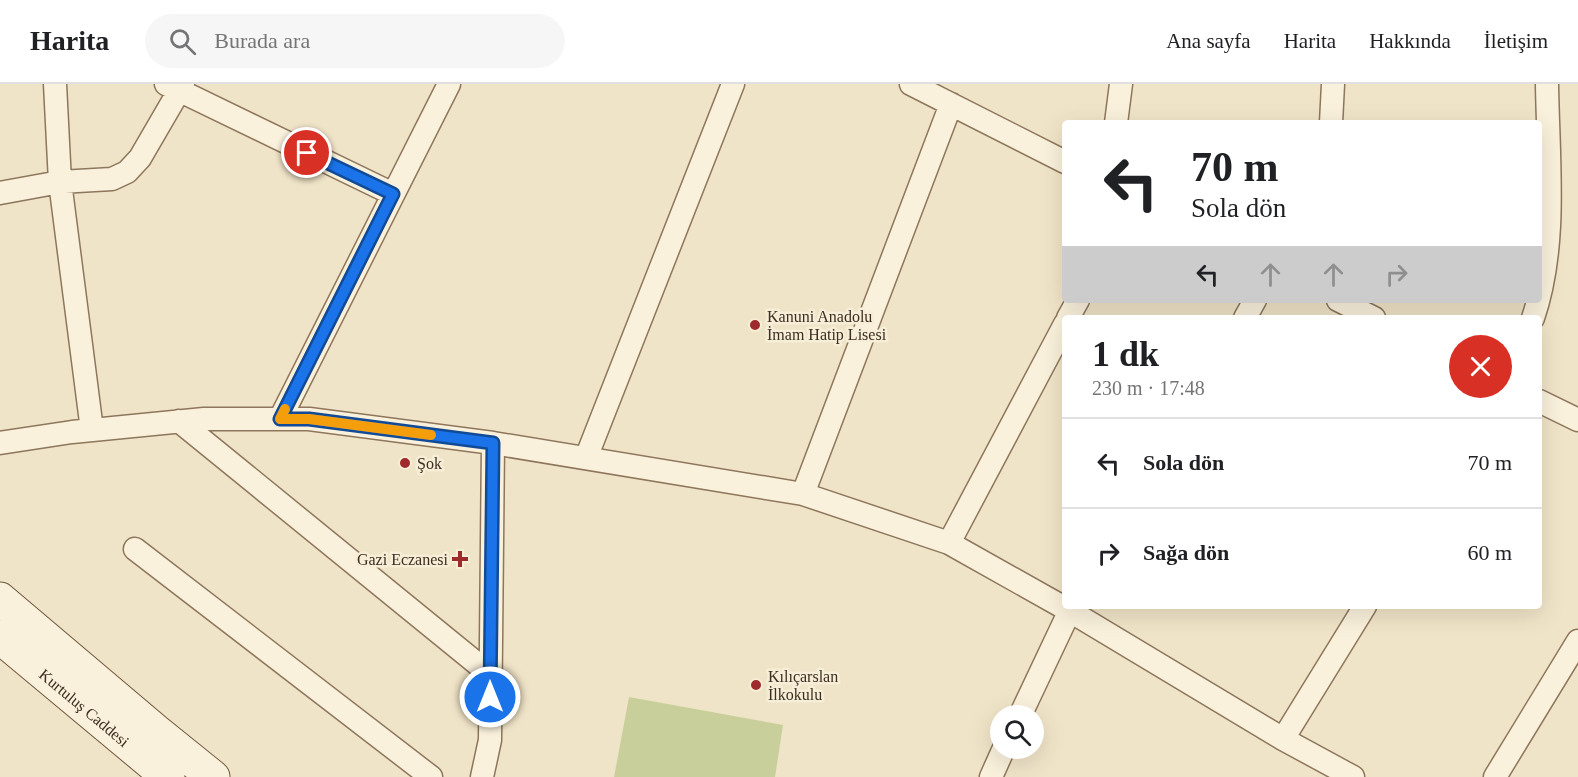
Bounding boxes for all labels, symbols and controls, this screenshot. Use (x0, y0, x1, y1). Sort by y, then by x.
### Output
search box (145, 14, 565, 68)
text: Harita (30, 25, 109, 56)
icon: search (166, 25, 199, 58)
text: Burada ara (214, 28, 310, 53)
text: Ana sayfa (1166, 29, 1251, 53)
text: Harita (1284, 29, 1336, 53)
text: Hakkında (1369, 29, 1451, 53)
text: İletişim (1484, 29, 1548, 53)
pin (281, 127, 332, 178)
icon: arrive (290, 136, 323, 169)
icon: left (1092, 144, 1170, 222)
text: 70 m (1191, 144, 1279, 190)
text: Sola dön (1191, 193, 1286, 223)
icon: left (1191, 258, 1224, 291)
icon: ahead (1254, 258, 1287, 291)
icon: ahead (1317, 258, 1350, 291)
icon: right (1380, 258, 1413, 291)
place label: Kanuni Anadolu İmam Hatip Lisesi (767, 308, 887, 344)
marker: Kanuni Anadolu İmam Hatip Lisesi (748, 318, 762, 332)
text: 1 dk (1092, 334, 1159, 374)
button: close (1449, 335, 1512, 398)
text: 230 m · 17:48 (1092, 377, 1205, 399)
icon: left (1092, 447, 1125, 480)
text: Sola dön (1143, 450, 1224, 475)
text: 70 m (1467, 450, 1512, 475)
place label: Şok (417, 455, 442, 473)
marker: Şok (398, 456, 412, 470)
icon: right (1092, 537, 1125, 570)
text: Sağa dön (1143, 540, 1229, 565)
text: 60 m (1467, 540, 1512, 565)
place label: Gazi Eczanesi (357, 551, 449, 568)
marker: Gazi Eczanesi (453, 552, 467, 566)
street label: Kurtuluş Caddesi (36, 665, 133, 750)
position arrow (458, 665, 522, 729)
place label: Kılıçarslan İlkokulu (768, 668, 838, 703)
marker: Kılıçarslan İlkokulu (749, 678, 763, 692)
map controls (990, 705, 1044, 759)
button: search (990, 705, 1044, 759)

